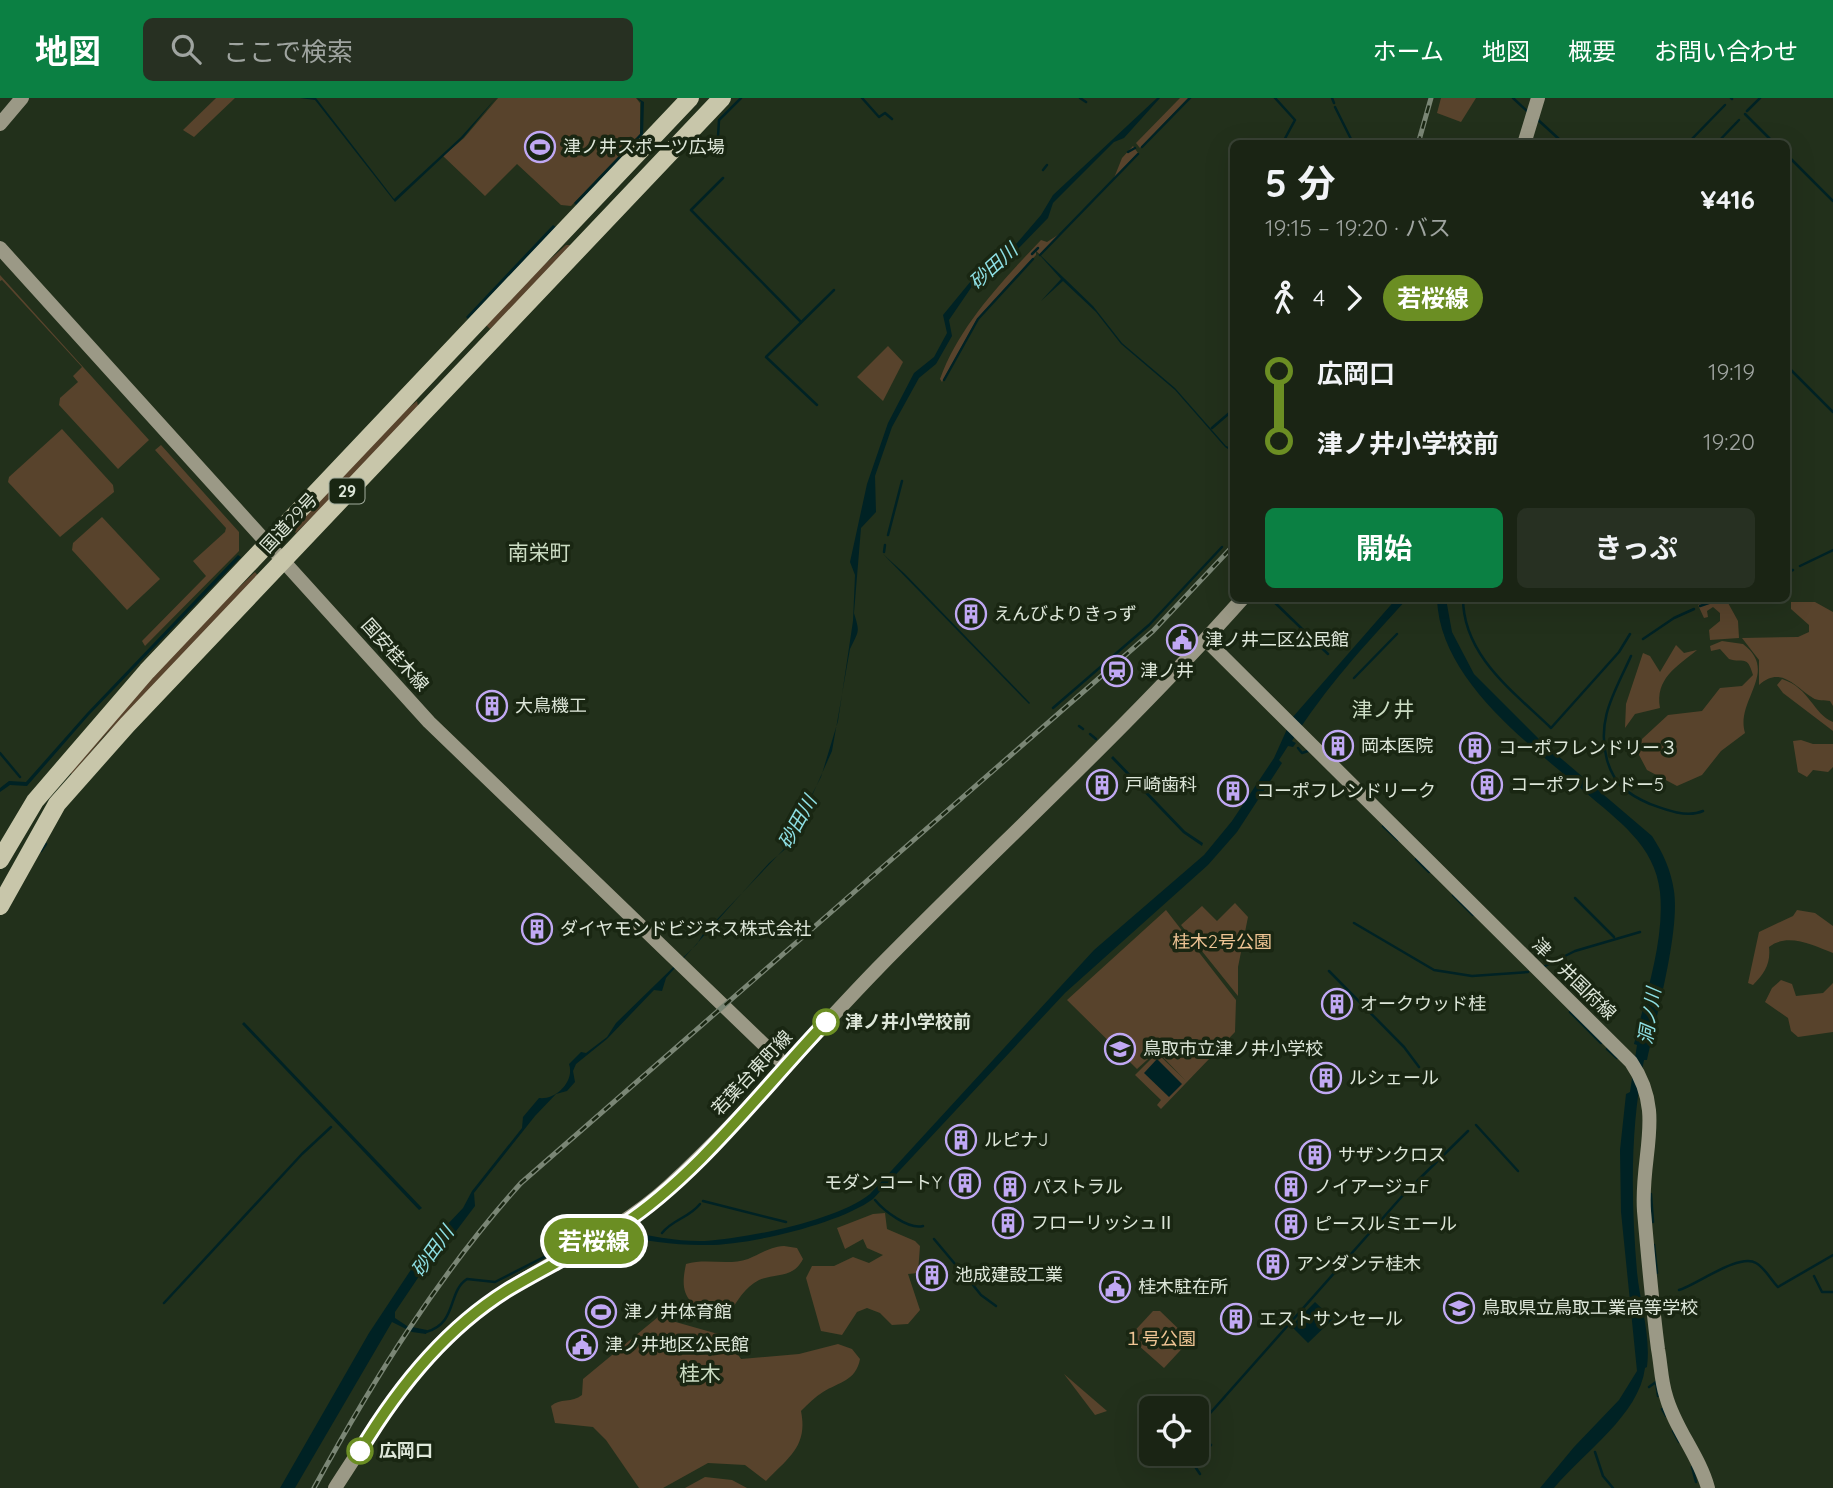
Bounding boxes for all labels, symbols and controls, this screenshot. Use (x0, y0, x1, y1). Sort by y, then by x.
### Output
search box (143, 18, 633, 81)
text: 地図 (35, 30, 101, 71)
icon: search (167, 30, 205, 68)
text: ここで検索 (223, 35, 353, 68)
text: ホーム (1373, 36, 1444, 66)
text: 地図 (1482, 36, 1530, 66)
text: 概要 (1568, 36, 1616, 66)
text: お問い合わせ (1654, 36, 1798, 66)
sports icon: 津ノ井スポーツ広場 (523, 130, 557, 164)
place label: 津ノ井スポーツ広場 (563, 135, 725, 158)
text: 5 分 (1265, 159, 1336, 207)
text: ¥416 (1701, 183, 1755, 216)
text: 19:15 – 19:20 · バス (1265, 213, 1451, 242)
water label: 砂田川 (964, 237, 1024, 294)
icon: walk (1265, 279, 1303, 317)
icon: forward (1335, 279, 1373, 317)
text: 4 (1313, 283, 1325, 312)
text: 若桜線 (1397, 283, 1469, 313)
text: 広岡口 (1317, 357, 1395, 390)
text: 19:19 (1708, 357, 1755, 386)
text: 津ノ井小学校前 (1317, 427, 1499, 460)
text: 19:20 (1703, 427, 1755, 456)
road number: 29 (330, 478, 364, 504)
street label: 国道29号 (255, 488, 322, 558)
button: 開始 (1265, 508, 1503, 588)
button: きっぷ (1517, 508, 1755, 588)
district label: 南栄町 (508, 539, 571, 565)
building icon: えんびよりきっず (954, 597, 988, 631)
place label: えんびよりきっず (994, 602, 1137, 625)
street label: 国安桂木線 (357, 614, 434, 696)
public building icon: 津ノ井二区公民館 (1165, 623, 1199, 657)
place label: 津ノ井二区公民館 (1205, 628, 1349, 651)
station icon: 津ノ井 (1100, 654, 1134, 688)
place label: 津ノ井 (1140, 659, 1194, 682)
building icon: 大鳥機工 (475, 689, 509, 723)
place label: 大鳥機工 (515, 694, 587, 717)
district label: 津ノ井 (1352, 696, 1415, 722)
building icon: 岡本医院 (1321, 729, 1355, 763)
building icon: コーポフレンドリー３ (1458, 731, 1492, 765)
place label: 岡本医院 (1361, 734, 1433, 757)
place label: コーポフレンドリー３ (1498, 736, 1678, 759)
building icon: 戸崎歯科 (1085, 768, 1119, 802)
building icon: コーポフレンドー5 (1470, 768, 1504, 802)
place label: 戸崎歯科 (1125, 773, 1197, 796)
place label: コーポフレンドー5 (1510, 773, 1664, 796)
building icon: コーポフレンドリーク (1216, 774, 1250, 808)
place label: コーポフレンドリーク (1256, 779, 1436, 802)
water label: 砂田川 (773, 790, 822, 853)
building icon: ダイヤモンドビジネス株式会社 (520, 912, 554, 946)
place label: ダイヤモンドビジネス株式会社 (560, 917, 811, 940)
park label: 桂木2号公園 (1172, 930, 1272, 953)
street label: 津ノ井国府線 (1528, 933, 1621, 1024)
water label: 洞ノ川 (1633, 984, 1666, 1046)
building icon: オークウッド桂 (1320, 987, 1354, 1021)
place label: オークウッド桂 (1360, 992, 1486, 1015)
marker: 津ノ井小学校前 (813, 1009, 839, 1035)
place label: 津ノ井小学校前 (845, 1010, 971, 1033)
street label: 若葉台東町線 (706, 1025, 797, 1120)
school or university icon: 鳥取市立津ノ井小学校 (1103, 1032, 1137, 1066)
place label: 鳥取市立津ノ井小学校 (1143, 1037, 1323, 1060)
building icon: ルシェール (1309, 1061, 1343, 1095)
place label: ルシェール (1349, 1066, 1439, 1089)
building icon: ルピナJ (944, 1123, 978, 1157)
place label: ルピナJ (984, 1128, 1048, 1151)
building icon: サザンクロス (1298, 1138, 1332, 1172)
place label: サザンクロス (1338, 1143, 1446, 1166)
building icon: モダンコートY (948, 1166, 982, 1200)
building icon: パストラル (993, 1170, 1027, 1204)
building icon: ノイアージュF (1274, 1170, 1308, 1204)
place label: モダンコートY (824, 1171, 942, 1194)
place label: パストラル (1033, 1175, 1123, 1198)
place label: ノイアージュF (1314, 1175, 1430, 1198)
building icon: フローリッシュⅡ (991, 1206, 1025, 1240)
building icon: ピースルミエール (1274, 1207, 1308, 1241)
place label: フローリッシュⅡ (1031, 1211, 1175, 1234)
place label: ピースルミエール (1314, 1212, 1457, 1235)
line badge: 若桜線 (554, 1218, 634, 1264)
water label: 砂田川 (406, 1219, 460, 1281)
text: 若桜線 (558, 1226, 630, 1256)
building icon: アンダンテ桂木 (1256, 1247, 1290, 1281)
place label: アンダンテ桂木 (1296, 1252, 1421, 1275)
building icon: 池成建設工業 (915, 1258, 949, 1292)
place label: 池成建設工業 (955, 1263, 1063, 1286)
public building icon: 桂木駐在所 (1098, 1270, 1132, 1304)
place label: 桂木駐在所 (1138, 1275, 1228, 1298)
school or university icon: 鳥取県立鳥取工業高等学校 (1442, 1291, 1476, 1325)
sports icon: 津ノ井体育館 (584, 1295, 618, 1329)
place label: 鳥取県立鳥取工業高等学校 (1482, 1296, 1698, 1319)
place label: 津ノ井体育館 (624, 1300, 732, 1323)
building icon: エストサンセール (1219, 1302, 1253, 1336)
place label: エストサンセール (1259, 1307, 1403, 1330)
park label: １号公園 (1124, 1327, 1196, 1350)
public building icon: 津ノ井地区公民館 (565, 1328, 599, 1362)
place label: 津ノ井地区公民館 (605, 1333, 749, 1356)
district label: 桂木 (679, 1360, 721, 1386)
map controls (1139, 1396, 1209, 1466)
button: locate (1139, 1396, 1209, 1466)
marker: 広岡口 (347, 1438, 373, 1464)
place label: 広岡口 (379, 1439, 433, 1462)

